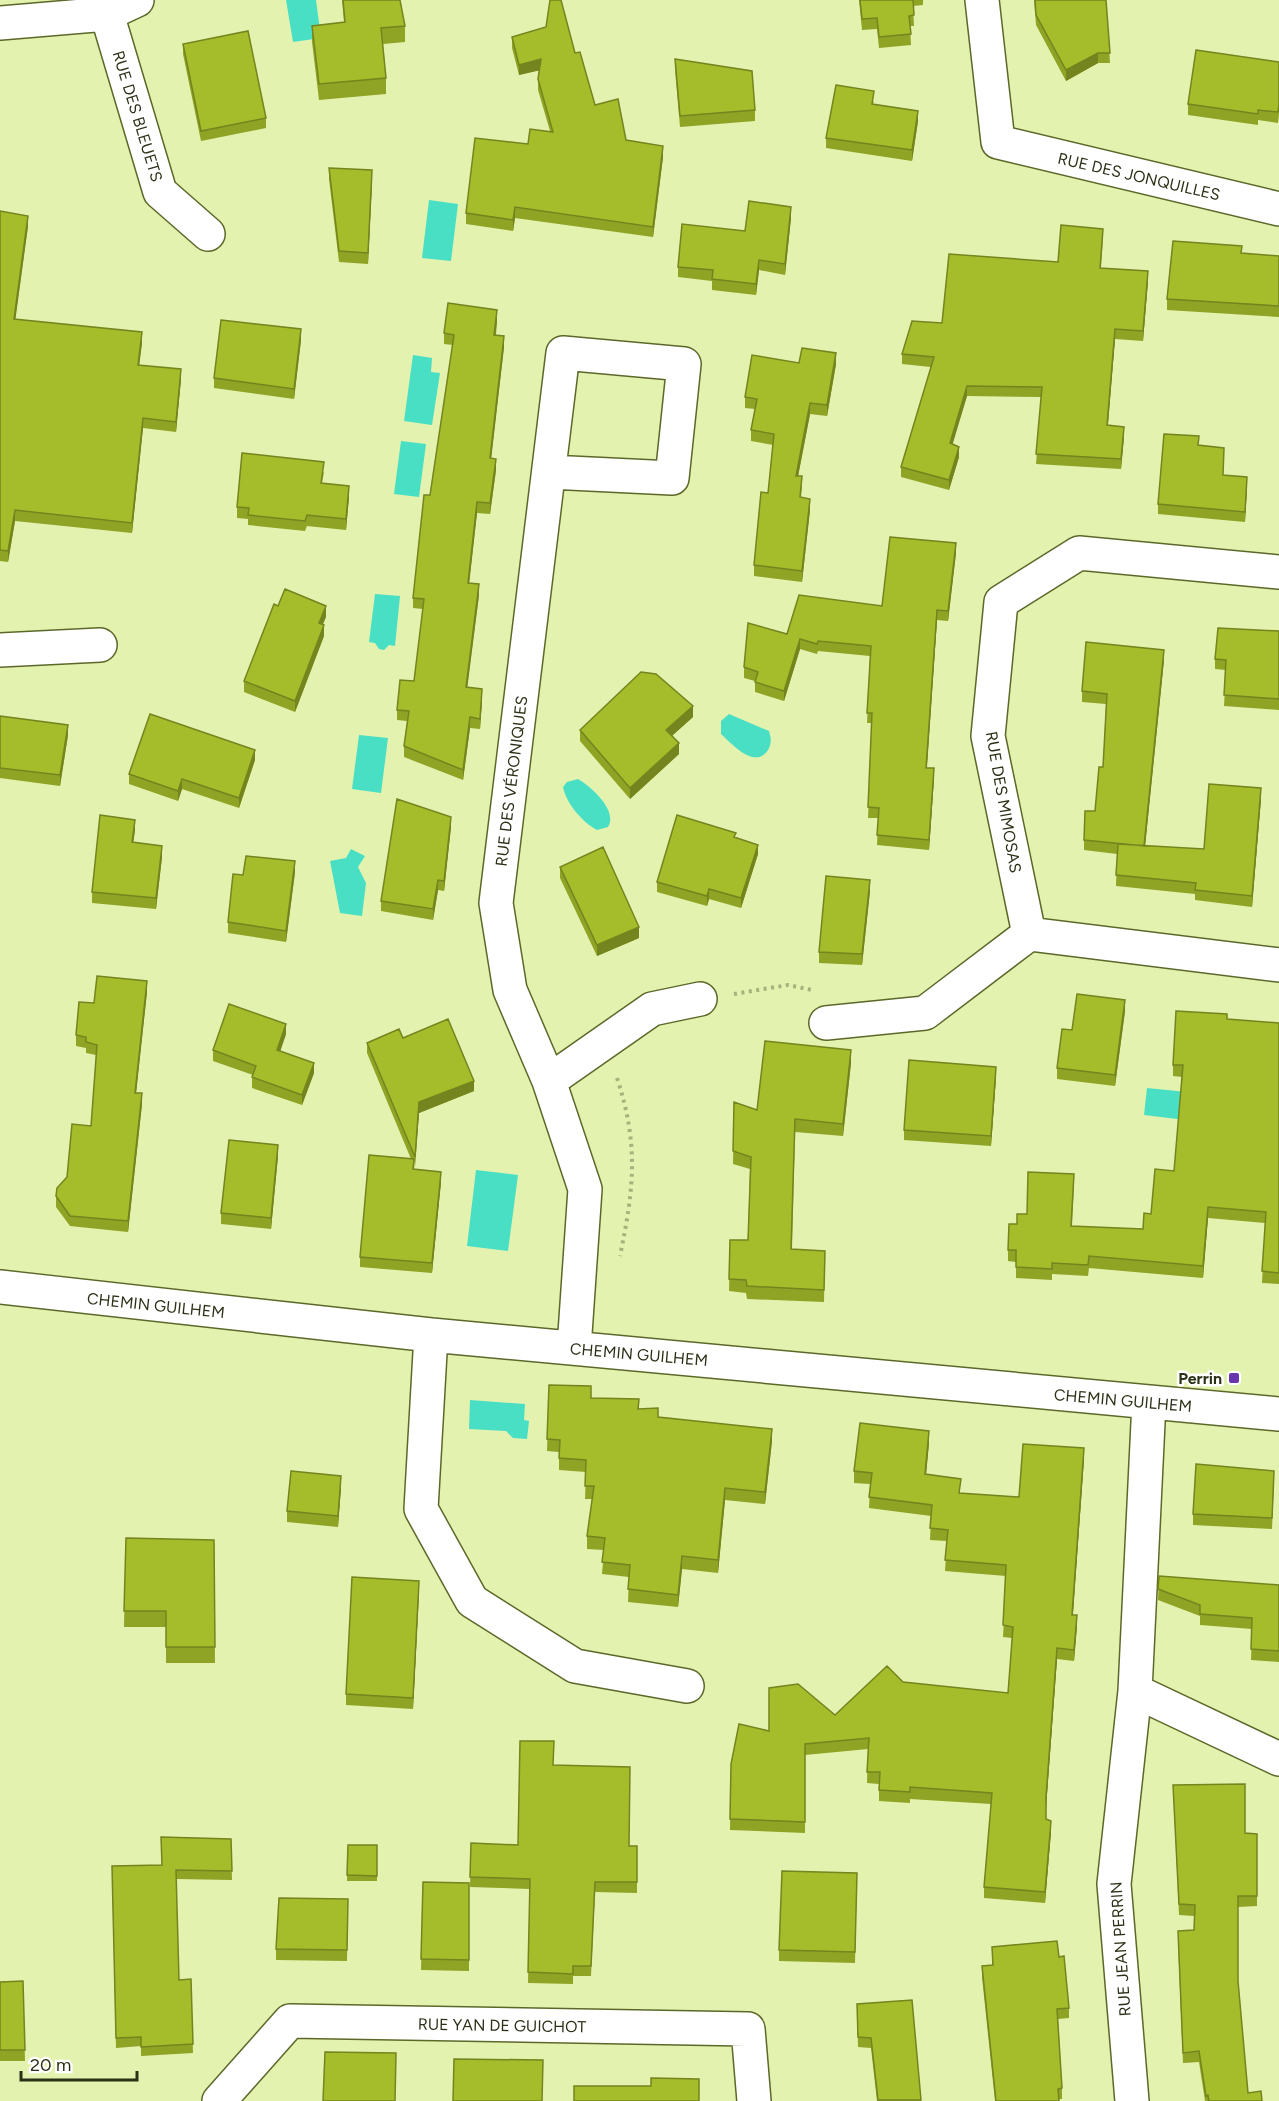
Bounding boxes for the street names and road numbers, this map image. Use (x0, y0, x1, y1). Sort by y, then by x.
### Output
street label: RUE DES BLEUETS (109, 48, 167, 184)
street label: RUE DES JONQUILLES (1056, 149, 1222, 204)
street label: RUE DES VÉRONIQUES (492, 694, 531, 867)
street label: RUE DES MIMOSAS (982, 730, 1025, 874)
street label: CHEMIN GUILHEM (86, 1289, 226, 1322)
street label: CHEMIN GUILHEM (569, 1339, 709, 1370)
street label: CHEMIN GUILHEM (1053, 1385, 1193, 1416)
street label: RUE JEAN PERRIN (1106, 1881, 1135, 2017)
street label: RUE YAN DE GUICHOT (418, 2015, 587, 2036)

